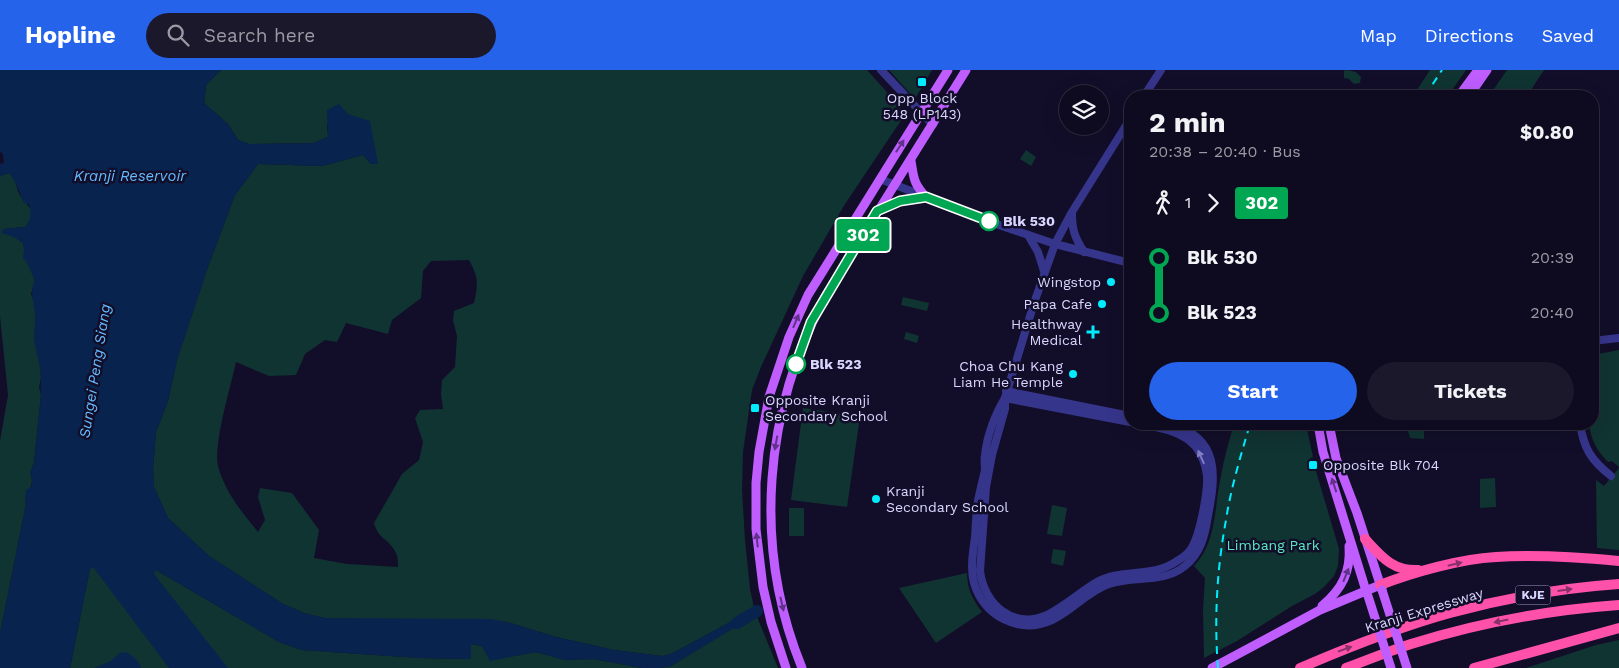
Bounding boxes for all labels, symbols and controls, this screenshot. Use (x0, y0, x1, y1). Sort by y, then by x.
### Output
search box (146, 13, 496, 58)
text: Hopline (25, 21, 116, 49)
icon: search (164, 21, 192, 49)
text: Search here (204, 24, 315, 47)
text: Map (1360, 25, 1397, 46)
text: Directions (1425, 25, 1514, 46)
text: Saved (1542, 25, 1594, 46)
marker: Opp Block 548 (LP143) (916, 76, 928, 88)
map controls (1059, 85, 1109, 135)
button: layers (1059, 85, 1109, 135)
place label: Opp Block 548 (LP143) (883, 90, 961, 122)
text: 2 min (1149, 106, 1226, 139)
text: $0.80 (1520, 121, 1574, 144)
one-way arrow (895, 139, 905, 153)
text: 20:38 – 20:40 · Bus (1149, 142, 1301, 161)
water label: Kranji Reservoir (74, 167, 187, 185)
icon: walk (1149, 189, 1177, 217)
icon: forward (1199, 189, 1227, 217)
text: 302 (1245, 192, 1278, 213)
text: 1 (1185, 193, 1191, 212)
marker: Blk 530 (979, 211, 999, 231)
place label: Blk 530 (1003, 213, 1055, 229)
line badge: 302 (834, 219, 892, 251)
text: 302 (847, 224, 880, 245)
text: Blk 530 (1187, 246, 1258, 269)
text: 20:39 (1531, 248, 1574, 267)
place label: Wingstop (1037, 274, 1101, 290)
marker: Wingstop (1105, 276, 1117, 288)
place label: Papa Cafe (1024, 296, 1092, 312)
marker: Papa Cafe (1096, 298, 1108, 310)
text: Blk 523 (1187, 301, 1257, 324)
water label: Sungei Peng Siang (75, 303, 115, 439)
text: 20:40 (1530, 303, 1574, 322)
one-way arrow (793, 314, 801, 328)
place label: Healthway Medical (1011, 316, 1083, 348)
marker: Healthway Medical (1086, 325, 1100, 339)
marker: Blk 523 (786, 354, 806, 374)
place label: Blk 523 (810, 356, 861, 372)
place label: Choa Chu Kang Liam He Temple (953, 358, 1064, 390)
button: Start (1149, 362, 1357, 420)
button: Tickets (1367, 362, 1574, 420)
marker: Choa Chu Kang Liam He Temple (1067, 368, 1079, 380)
place label: Opposite Kranji Secondary School (765, 392, 888, 424)
marker: Opposite Kranji Secondary School (749, 402, 761, 414)
one-way arrow (771, 435, 779, 451)
one-way arrow (1196, 450, 1204, 464)
place label: Opposite Blk 704 (1323, 457, 1439, 473)
marker: Opposite Blk 704 (1307, 459, 1319, 471)
one-way arrow (1330, 477, 1338, 492)
place label: Kranji Secondary School (886, 483, 1009, 515)
marker: Kranji Secondary School (870, 493, 882, 505)
one-way arrow (753, 531, 761, 547)
park label: Limbang Park (1226, 537, 1320, 553)
one-way arrow (1447, 560, 1462, 568)
one-way arrow (1342, 568, 1350, 582)
street label: Kranji Expressway (1363, 584, 1486, 636)
road number: KJE (1516, 586, 1550, 604)
one-way arrow (1557, 586, 1573, 594)
one-way arrow (778, 596, 786, 611)
one-way arrow (1493, 618, 1509, 626)
one-way arrow (1338, 645, 1353, 652)

